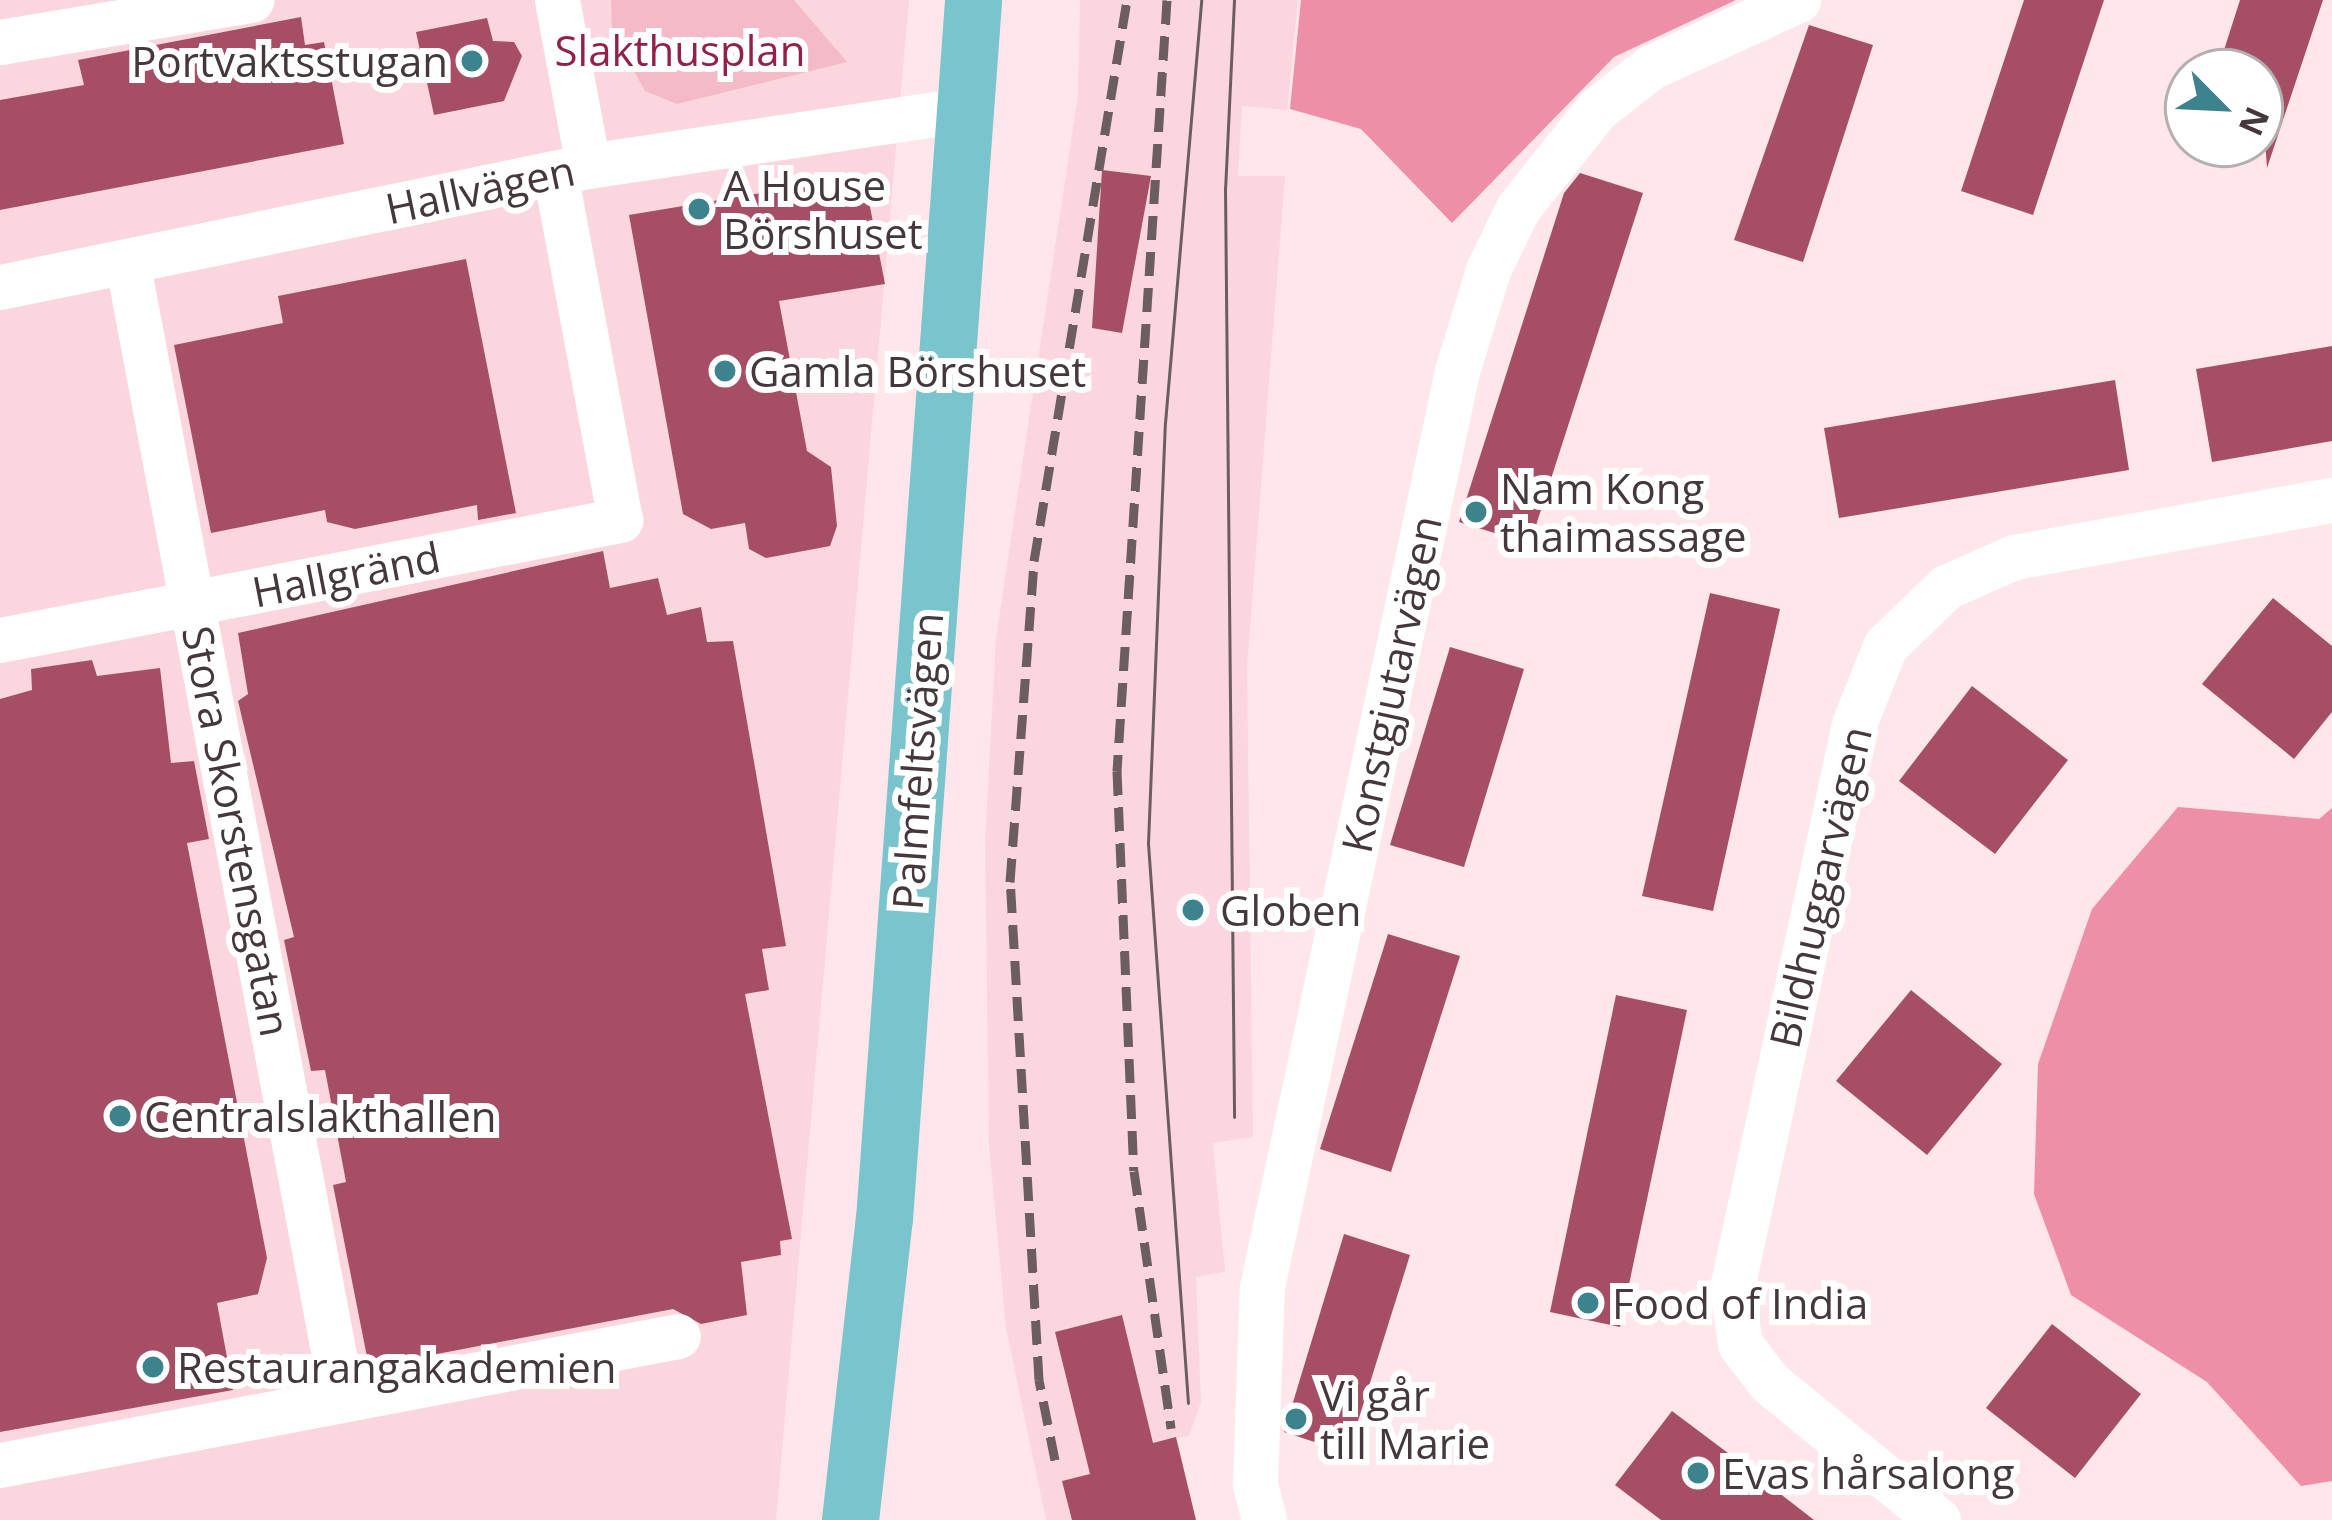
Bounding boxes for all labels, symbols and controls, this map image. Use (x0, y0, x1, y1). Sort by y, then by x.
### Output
park label: Slakthusplan (555, 25, 805, 75)
place label: Portvaktsstugan (131, 36, 448, 86)
marker: Portvaktsstugan (459, 48, 485, 74)
north arrow (2164, 48, 2284, 168)
text: N (2229, 100, 2281, 143)
street label: Hallvägen (381, 144, 579, 234)
place label: A House Börshuset (723, 160, 923, 258)
marker: A House Börshuset (686, 196, 712, 222)
place label: Gamla Börshuset (749, 346, 1086, 396)
marker: Gamla Börshuset (712, 358, 738, 384)
place label: Nam Kong thaimassage (1500, 463, 1747, 562)
marker: Nam Kong thaimassage (1463, 499, 1489, 525)
street label: Konstgjutarvägen (1331, 511, 1451, 857)
street label: Hallgränd (248, 531, 444, 617)
street label: Palmfeltsvägen (881, 611, 953, 911)
street label: Stora Skorstensgatan (173, 622, 301, 1040)
street label: Bildhuggarvägen (1759, 721, 1881, 1053)
place label: Globen (1220, 885, 1361, 935)
marker: Globen (1177, 894, 1209, 926)
place label: Centralslakthallen (144, 1091, 497, 1141)
marker: Centralslakthallen (107, 1103, 133, 1129)
place label: Food of India (1612, 1278, 1868, 1328)
marker: Food of India (1575, 1290, 1601, 1316)
place label: Restaurangakademien (177, 1342, 617, 1392)
marker: Restaurangakademien (140, 1354, 166, 1380)
place label: Vi går till Marie (1320, 1370, 1490, 1468)
marker: Vi går till Marie (1283, 1406, 1309, 1432)
place label: Evas hårsalong (1722, 1448, 2015, 1498)
marker: Evas hårsalong (1685, 1460, 1711, 1486)

